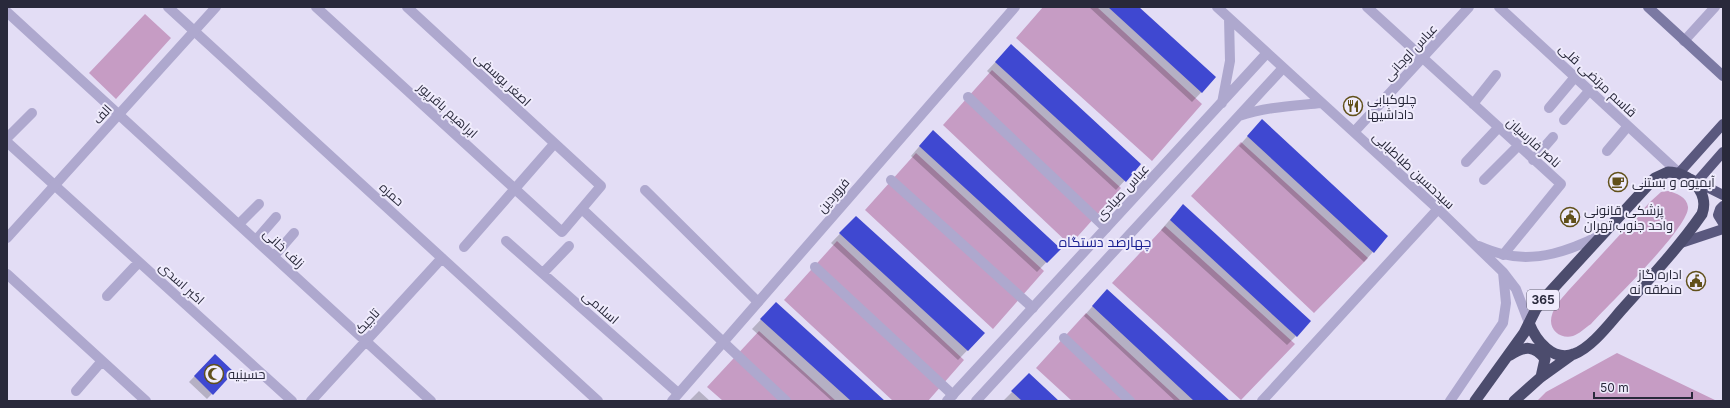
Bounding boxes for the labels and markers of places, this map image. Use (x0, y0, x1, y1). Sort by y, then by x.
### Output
place label: چلوکبابی داداشیها (1367, 91, 1416, 122)
restaurant icon: چلوکبابی داداشیها (1342, 95, 1364, 117)
cafe icon: آبمیوه و بستنی (1607, 171, 1629, 193)
place label: آبمیوه و بستنی (1632, 174, 1715, 190)
place label: پزشکی قانونی واحد جنوب تهران (1584, 202, 1673, 233)
public building icon: پزشکی قانونی واحد جنوب تهران (1559, 206, 1581, 228)
place label: اداره گاز منطقه نه (1630, 266, 1682, 297)
public building icon: اداره گاز منطقه نه (1685, 270, 1707, 292)
mosque icon: حسینیه (203, 363, 225, 385)
place label: حسینیه (228, 366, 265, 382)

